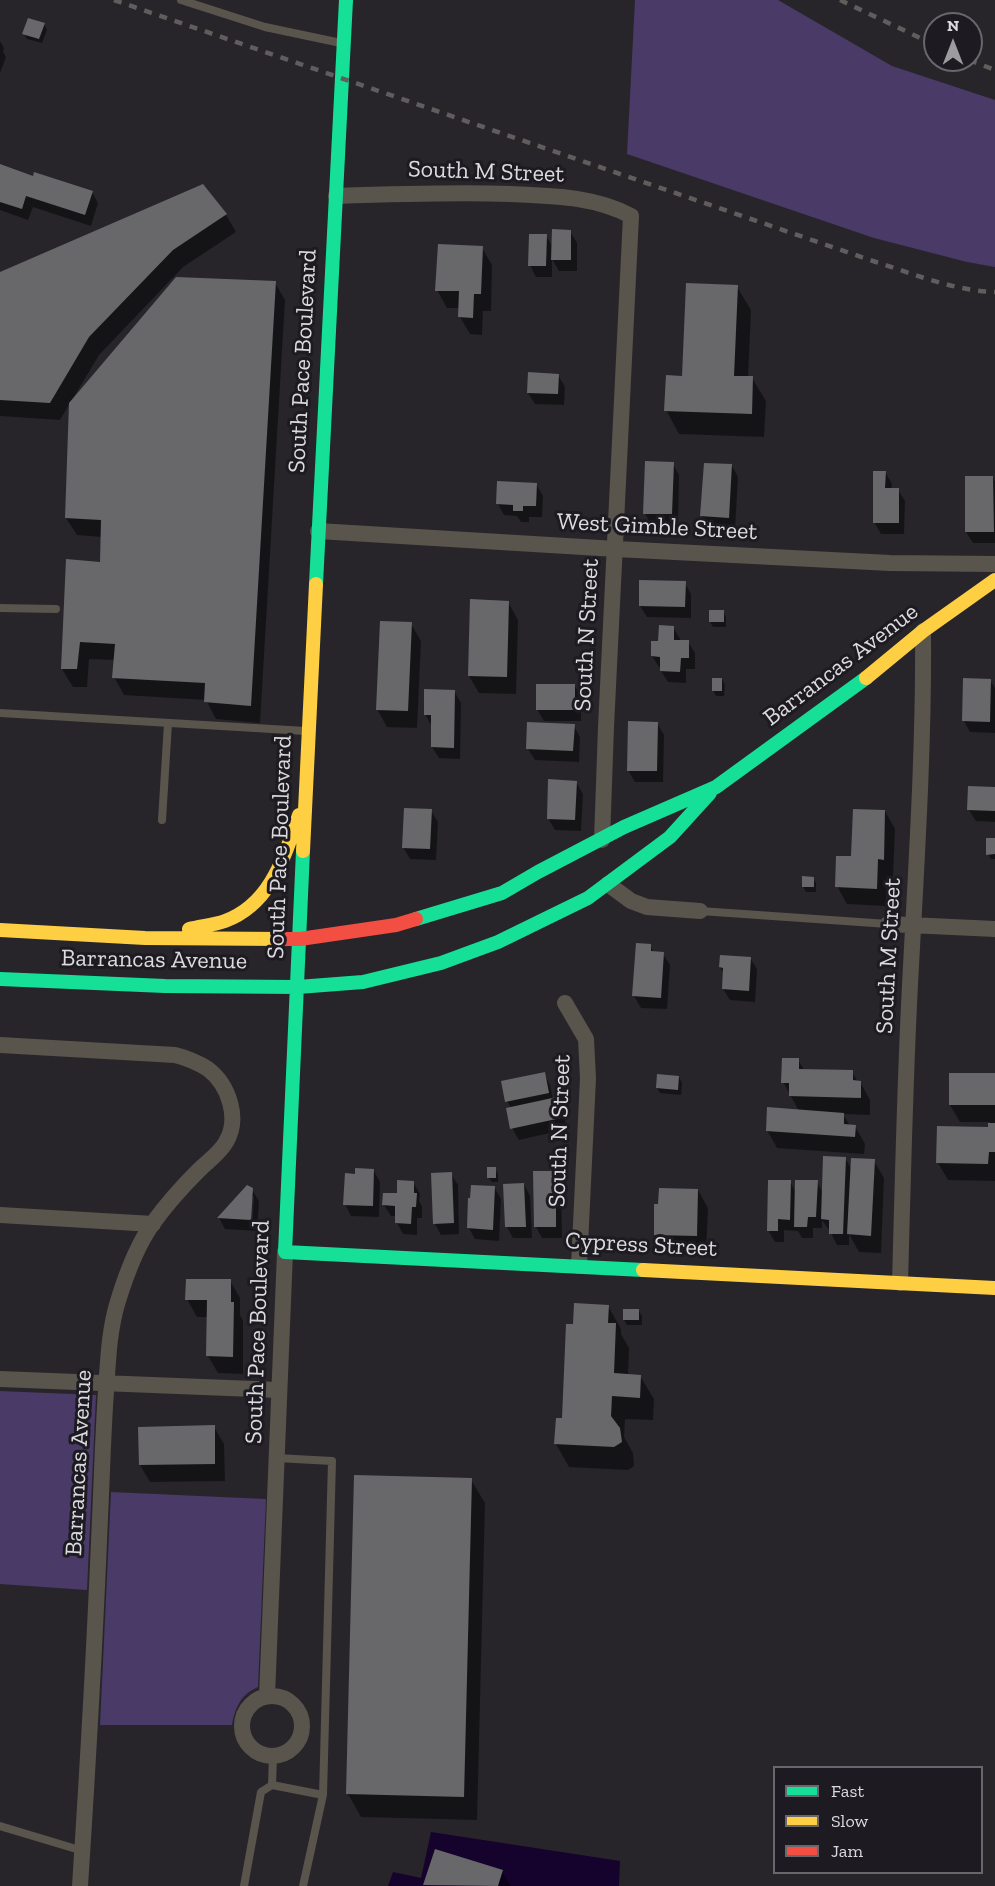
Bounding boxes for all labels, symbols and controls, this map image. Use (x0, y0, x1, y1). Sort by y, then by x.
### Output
north arrow (923, 12, 983, 72)
text: N (947, 16, 959, 35)
street label: South M Street (407, 155, 565, 189)
street label: South Pace Boulevard (283, 248, 323, 474)
street label: West Gimble Street (556, 507, 758, 547)
street label: South N Street (569, 558, 605, 712)
street label: Barrancas Avenue (758, 597, 924, 733)
street label: South Pace Boulevard (262, 735, 298, 959)
street label: South M Street (871, 877, 907, 1035)
street label: Barrancas Avenue (61, 944, 247, 976)
street label: South N Street (543, 1054, 577, 1208)
street label: South Pace Boulevard (240, 1220, 276, 1444)
street label: Cypress Street (564, 1227, 718, 1263)
street label: Barrancas Avenue (60, 1369, 98, 1557)
legend (773, 1766, 983, 1874)
text: Fast (831, 1780, 864, 1802)
text: Slow (831, 1810, 868, 1832)
text: Jam (831, 1840, 863, 1862)

